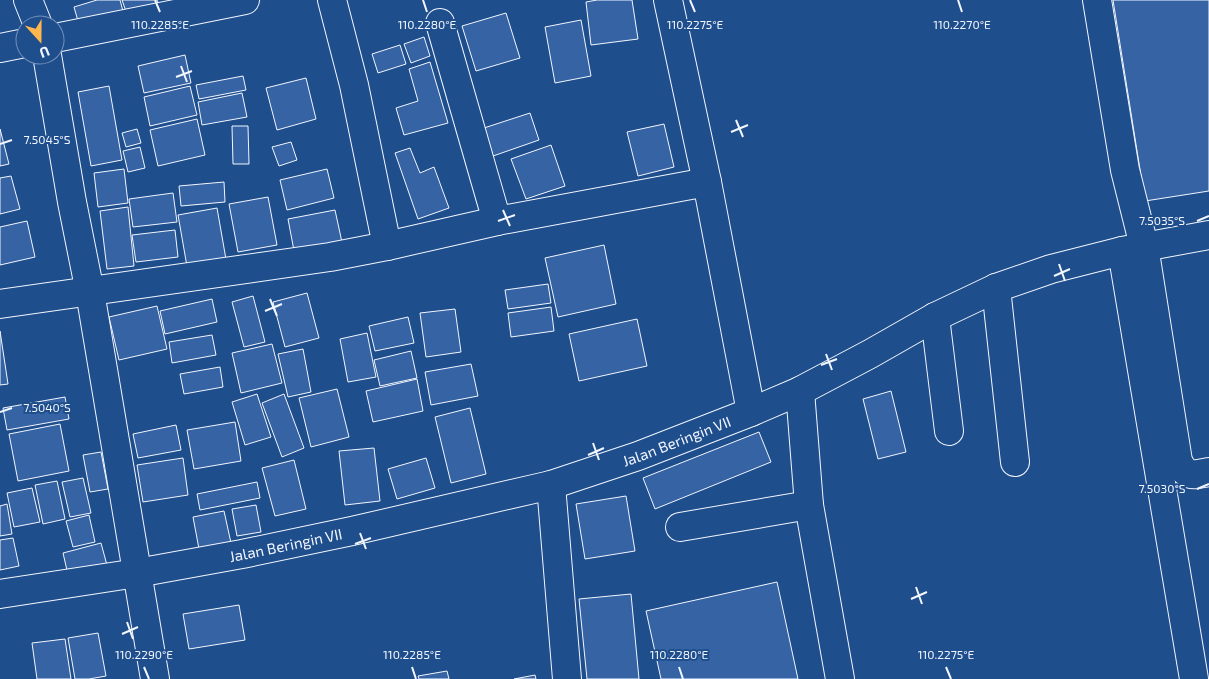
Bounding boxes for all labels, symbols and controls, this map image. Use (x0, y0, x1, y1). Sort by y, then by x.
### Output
north arrow (15, 15, 65, 65)
text: 110.2285°E (131, 17, 189, 31)
text: 110.2280°E (398, 17, 457, 31)
text: 110.2275°E (667, 17, 724, 31)
text: 110.2270°E (933, 17, 991, 31)
text: U (37, 43, 52, 62)
text: 7.5045°S (24, 132, 71, 146)
text: 7.5035°S (1139, 213, 1185, 227)
text: 7.5040°S (23, 400, 71, 414)
street label: Jalan Beringin VII (620, 412, 733, 470)
text: 7.5030°S (1138, 481, 1186, 495)
street label: Jalan Beringin VII (228, 524, 344, 565)
text: 110.2290°E (115, 647, 173, 661)
text: 110.2285°E (383, 647, 441, 661)
text: 110.2280°E (650, 647, 709, 661)
text: 110.2275°E (918, 647, 975, 661)

